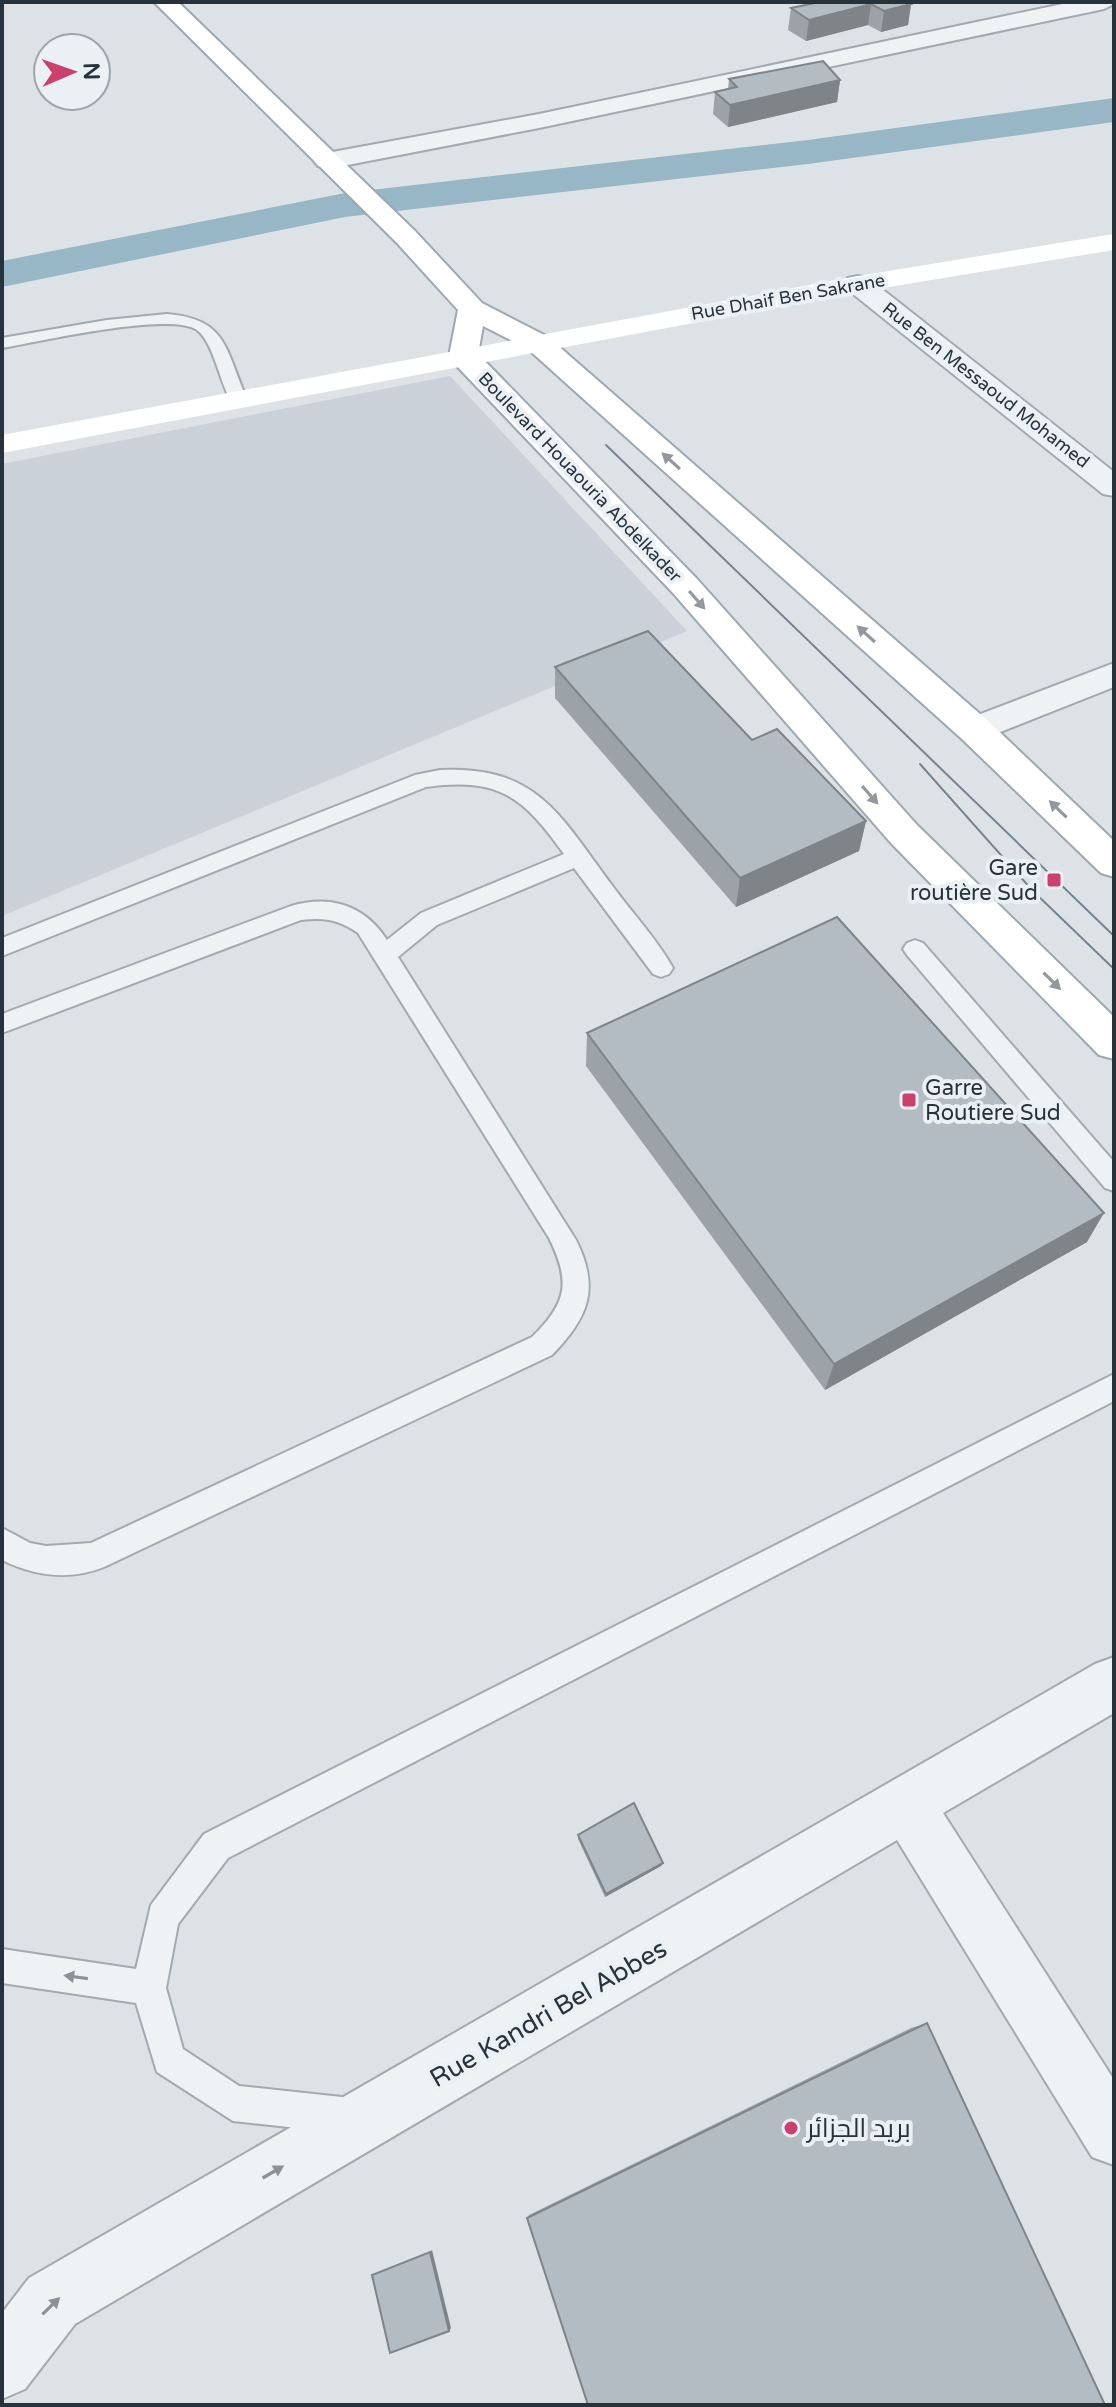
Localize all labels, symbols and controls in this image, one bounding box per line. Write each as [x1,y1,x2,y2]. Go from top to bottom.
north arrow [32,32,112,112]
text: N [78,62,104,81]
street label: Rue Dhaif Ben Sakrane [689,269,887,325]
street label: Rue Ben Messaoud Mohamed [878,297,1094,473]
street label: Boulevard Houaouria Abdelkader [474,367,686,587]
one-way arrow [662,453,681,471]
one-way arrow [688,591,706,610]
one-way arrow [857,625,876,643]
one-way arrow [860,786,878,805]
one-way arrow [1048,801,1067,819]
place label: Gare routière Sud [910,855,1038,906]
marker: Gare routière Sud [1045,871,1063,889]
one-way arrow [1042,971,1061,990]
place label: Garre Routiere Sud [925,1075,1061,1126]
marker: Garre Routiere Sud [900,1091,918,1109]
street label: Rue Kandri Bel Abbes [424,1933,672,2094]
one-way arrow [63,1970,88,1983]
place label: بريد الجزائر [805,2113,911,2144]
marker: بريد الجزائر [782,2119,800,2137]
one-way arrow [262,2165,284,2179]
one-way arrow [41,2297,60,2315]

